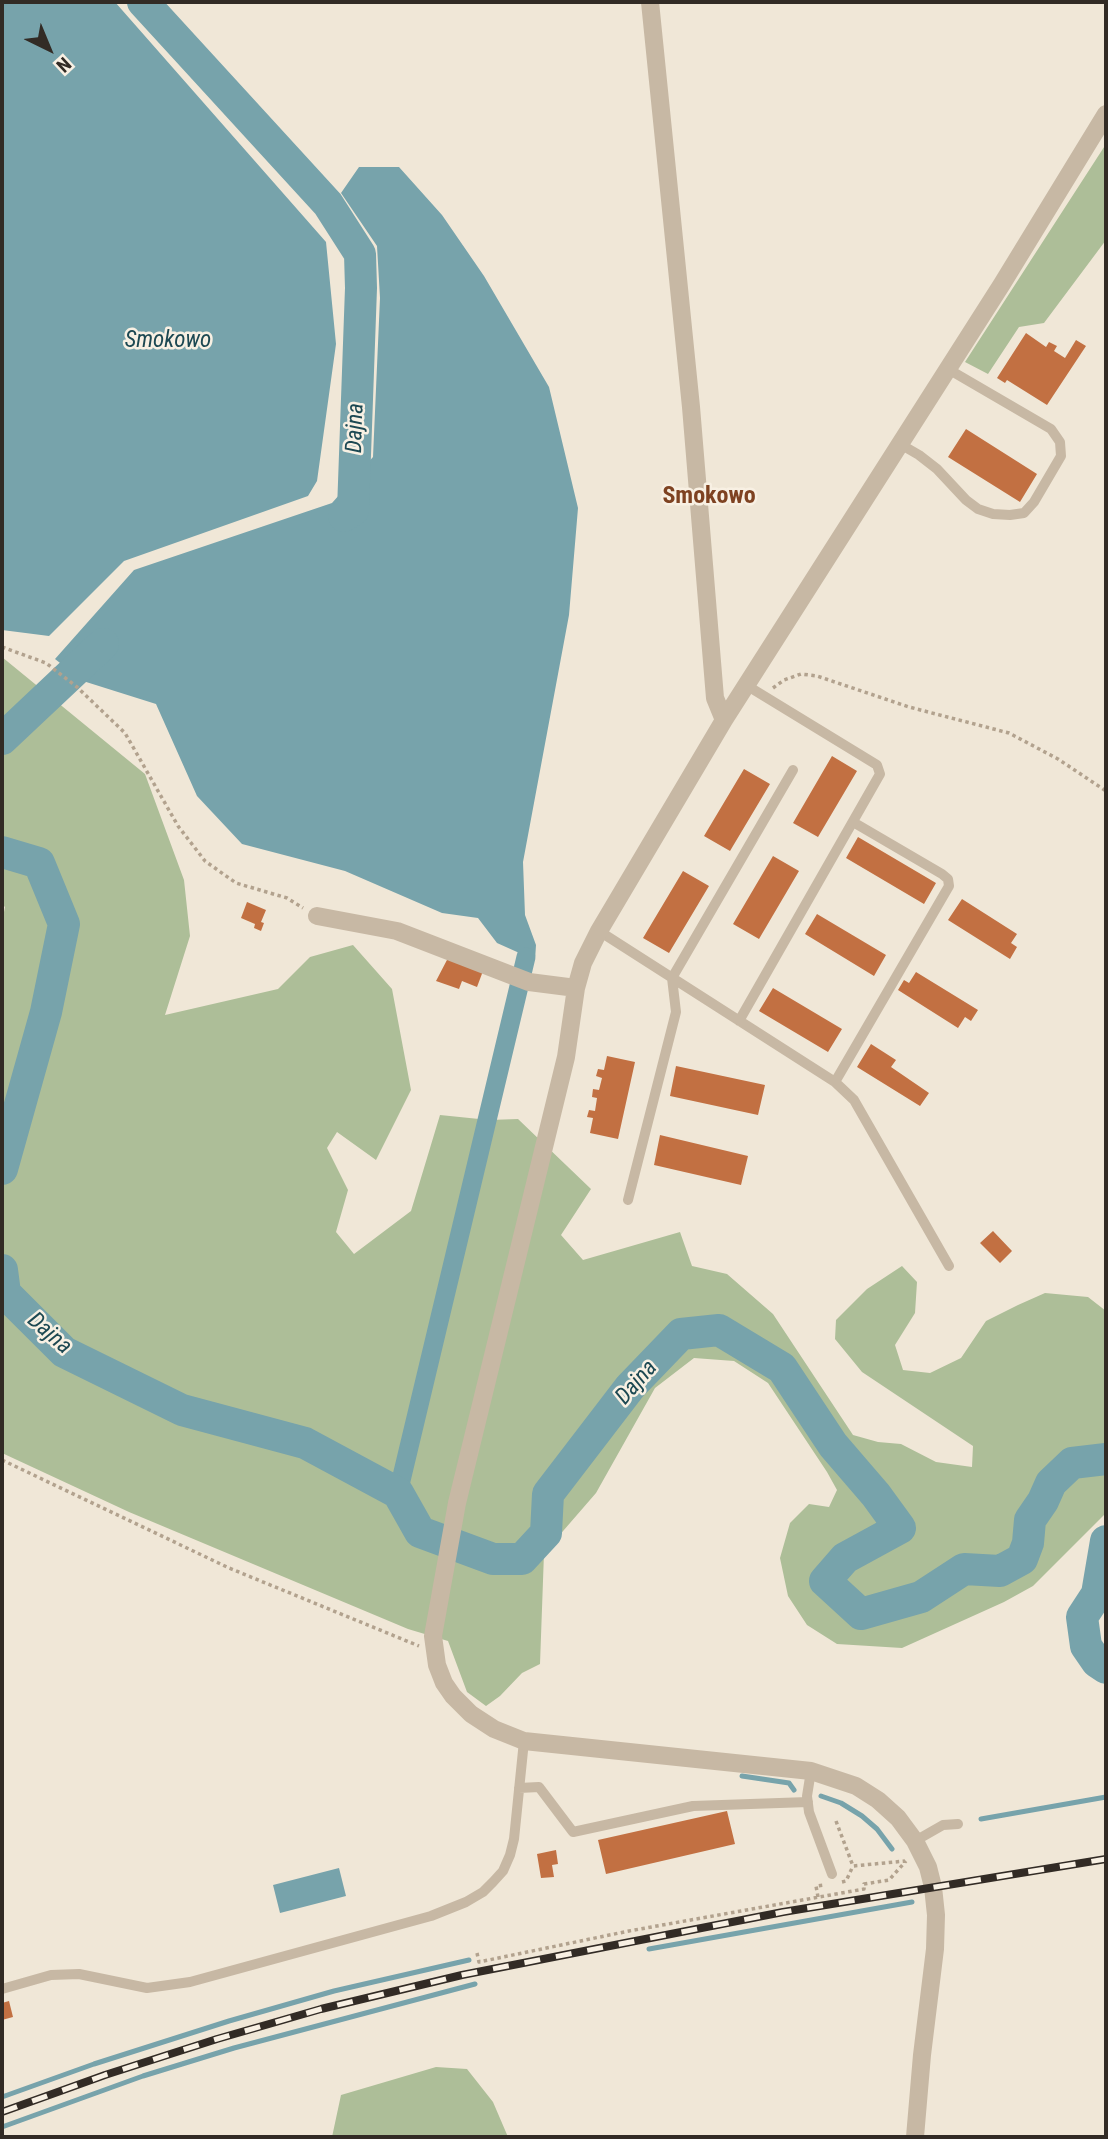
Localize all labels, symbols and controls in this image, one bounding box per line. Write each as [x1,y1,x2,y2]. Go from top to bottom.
north arrow [14,14,84,84]
text: N [52,52,76,77]
water label: Smokowo [125,327,211,355]
water label: Dajna [341,403,371,453]
district label: Smokowo [662,483,756,511]
water label: Dajna [21,1307,77,1361]
water label: Dajna [610,1355,664,1411]

